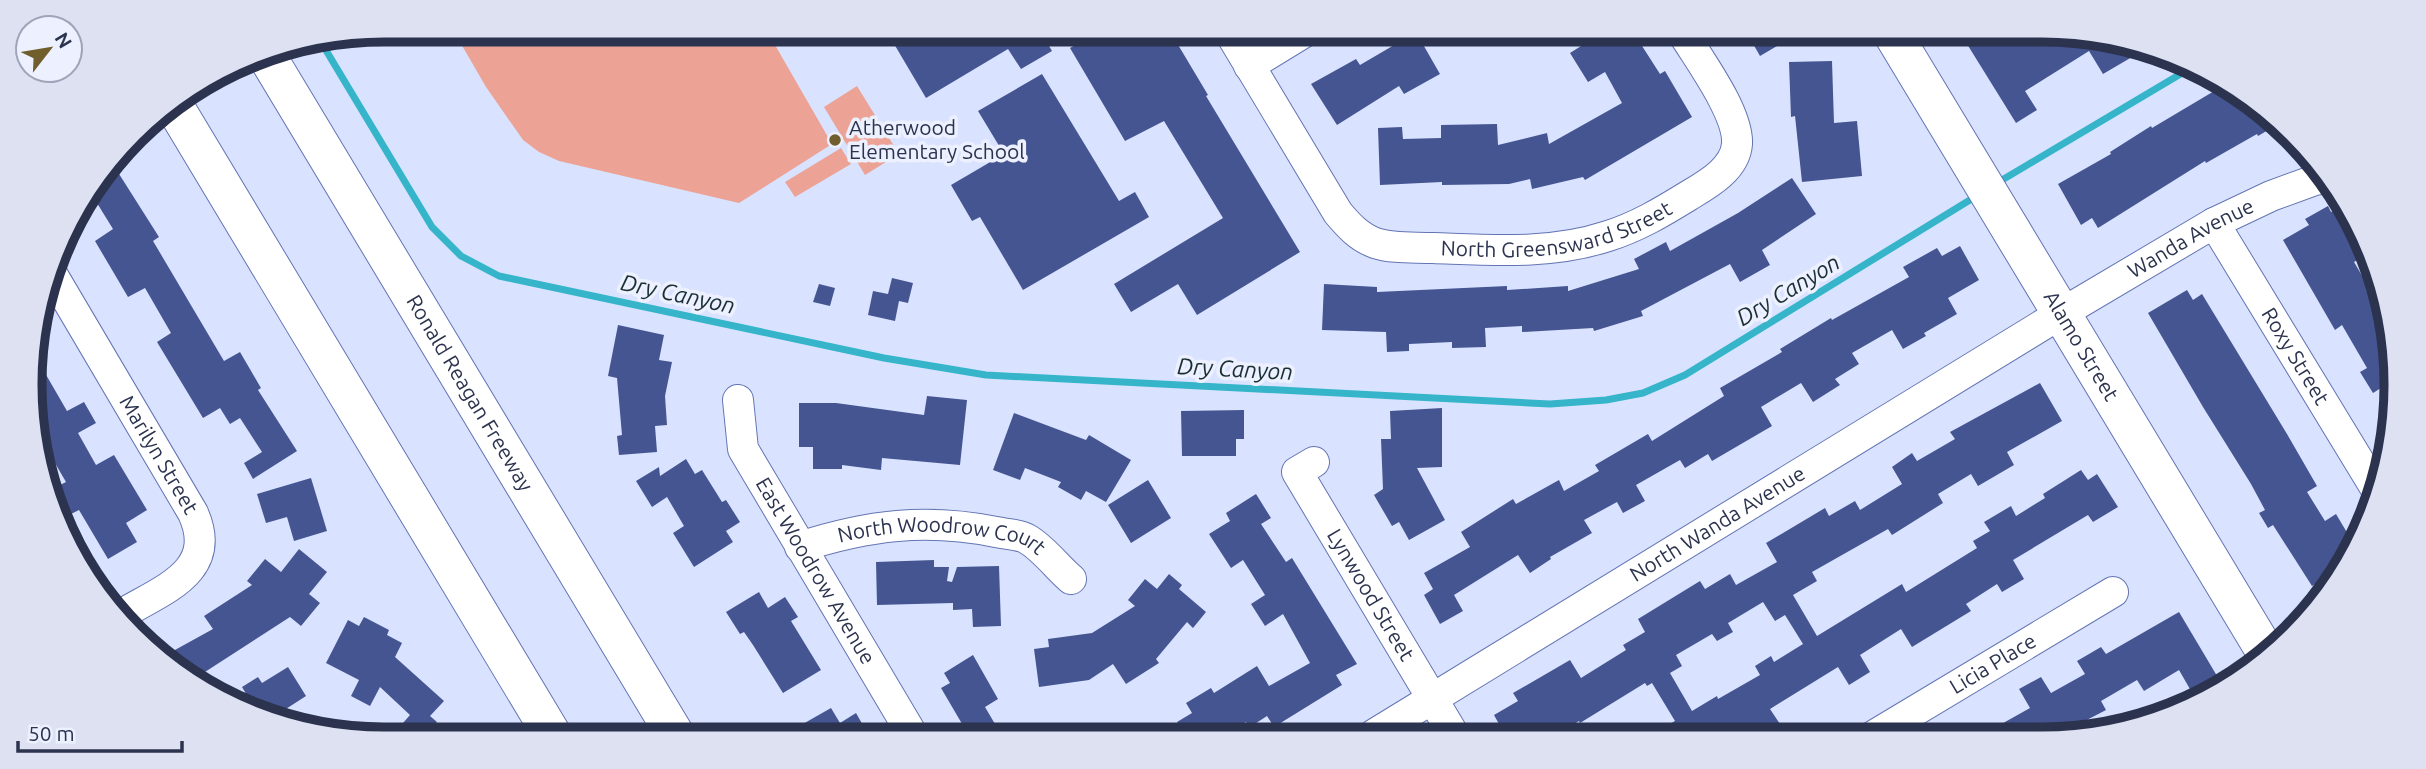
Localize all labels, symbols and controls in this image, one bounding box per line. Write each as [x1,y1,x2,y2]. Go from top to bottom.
north arrow [14,14,84,84]
text: N [50,28,77,52]
place label: Atherwood Elementary School [849,115,1025,163]
marker: Atherwood Elementary School [827,132,843,148]
street label: Wanda Avenue [2123,193,2257,282]
street label: North Greensward Street [1440,196,1676,261]
water label: Dry Canyon [1732,249,1844,330]
water label: Dry Canyon [619,269,737,318]
street label: Alamo Street [2040,286,2124,405]
street label: Ronald Reagan Freeway [402,290,539,495]
street label: Roxy Street [2257,303,2335,409]
water label: Dry Canyon [1176,353,1294,384]
street label: Marilyn Street [115,391,204,518]
street label: North Wanda Avenue [1625,460,1809,586]
street label: East Woodrow Avenue [752,473,881,668]
street label: North Woodrow Court [835,512,1051,559]
street label: Lynwood Street [1323,524,1420,665]
street label: Licia Place [1945,628,2040,698]
scale bar [18,710,182,754]
text: 50 m [28,721,75,745]

